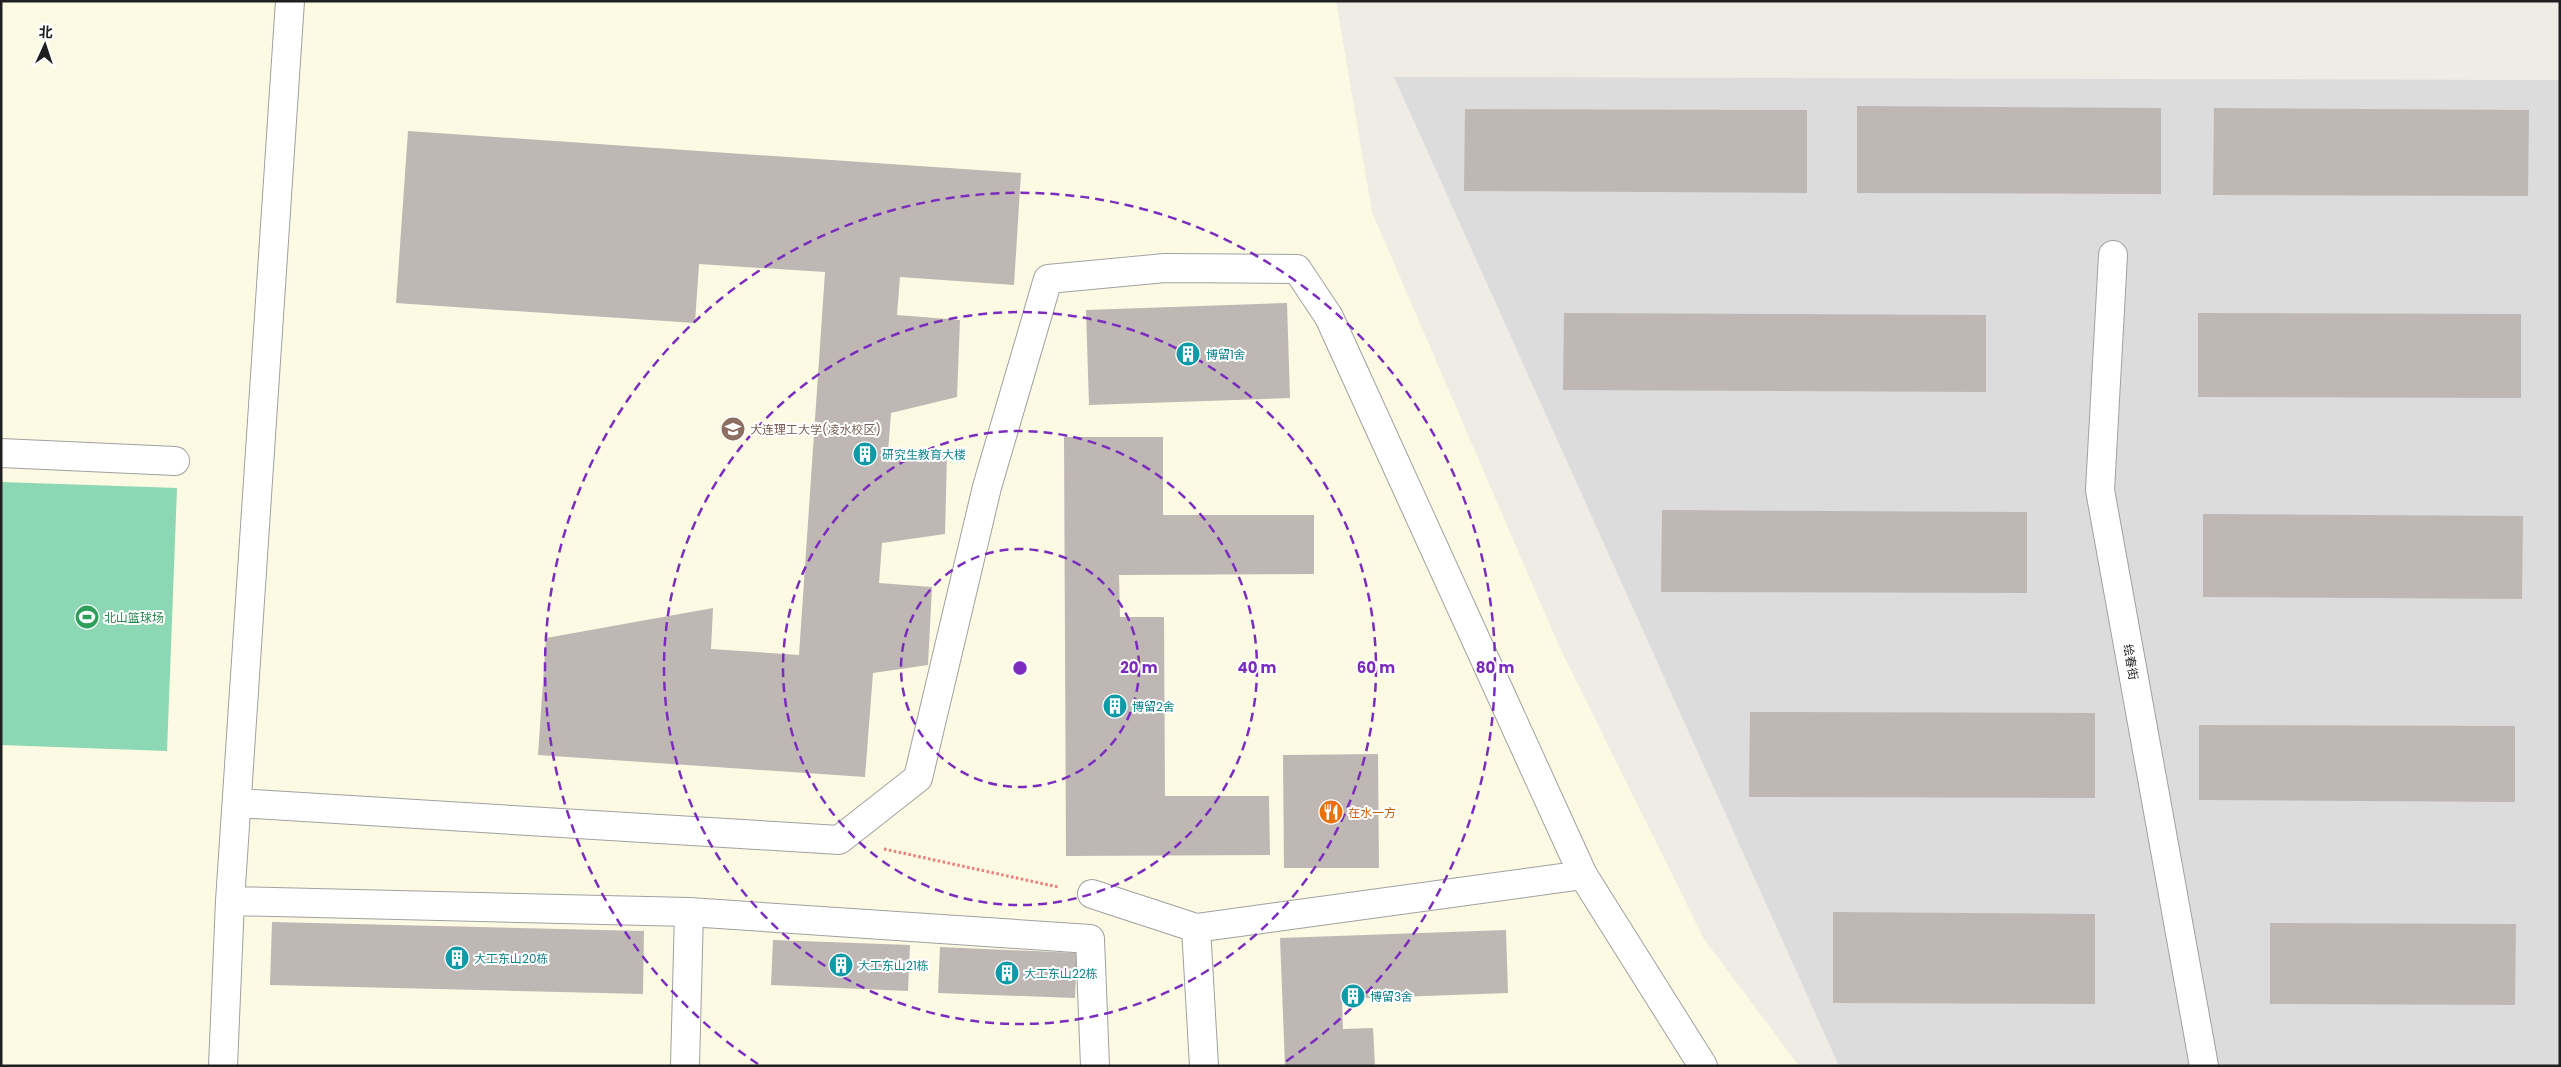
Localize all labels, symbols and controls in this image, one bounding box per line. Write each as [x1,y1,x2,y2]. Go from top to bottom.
north arrow [20,20,70,70]
text: 北 [38,22,53,42]
building icon: 博留1舍 [1175,341,1201,367]
place label: 博留1舍 [1206,346,1246,363]
school or university icon: 大连理工大学(凌水校区) [720,416,746,442]
place label: 大连理工大学(凌水校区) [750,421,881,438]
building icon: 研究生教育大楼 [852,441,878,467]
place label: 研究生教育大楼 [882,446,966,463]
sports icon: 北山篮球场 [74,604,100,630]
place label: 北山篮球场 [104,609,164,626]
street label: 绘春街 [2120,643,2142,681]
text: 20 m [1120,657,1158,678]
text: 40 m [1237,657,1277,678]
text: 60 m [1357,657,1395,678]
text: 80 m [1476,657,1514,678]
centre of rings [1011,659,1029,677]
building icon: 博留2舍 [1102,693,1128,719]
place label: 博留2舍 [1132,698,1175,715]
restaurant icon: 在水一方 [1318,799,1344,825]
place label: 在水一方 [1348,804,1396,821]
building icon: 大工东山20栋 [444,945,470,971]
place label: 大工东山20栋 [474,950,548,967]
building icon: 大工东山21栋 [828,952,854,978]
place label: 大工东山21栋 [858,957,929,974]
building icon: 大工东山22栋 [994,960,1020,986]
place label: 大工东山22栋 [1024,965,1098,982]
building icon: 博留3舍 [1340,983,1366,1009]
place label: 博留3舍 [1370,988,1413,1005]

